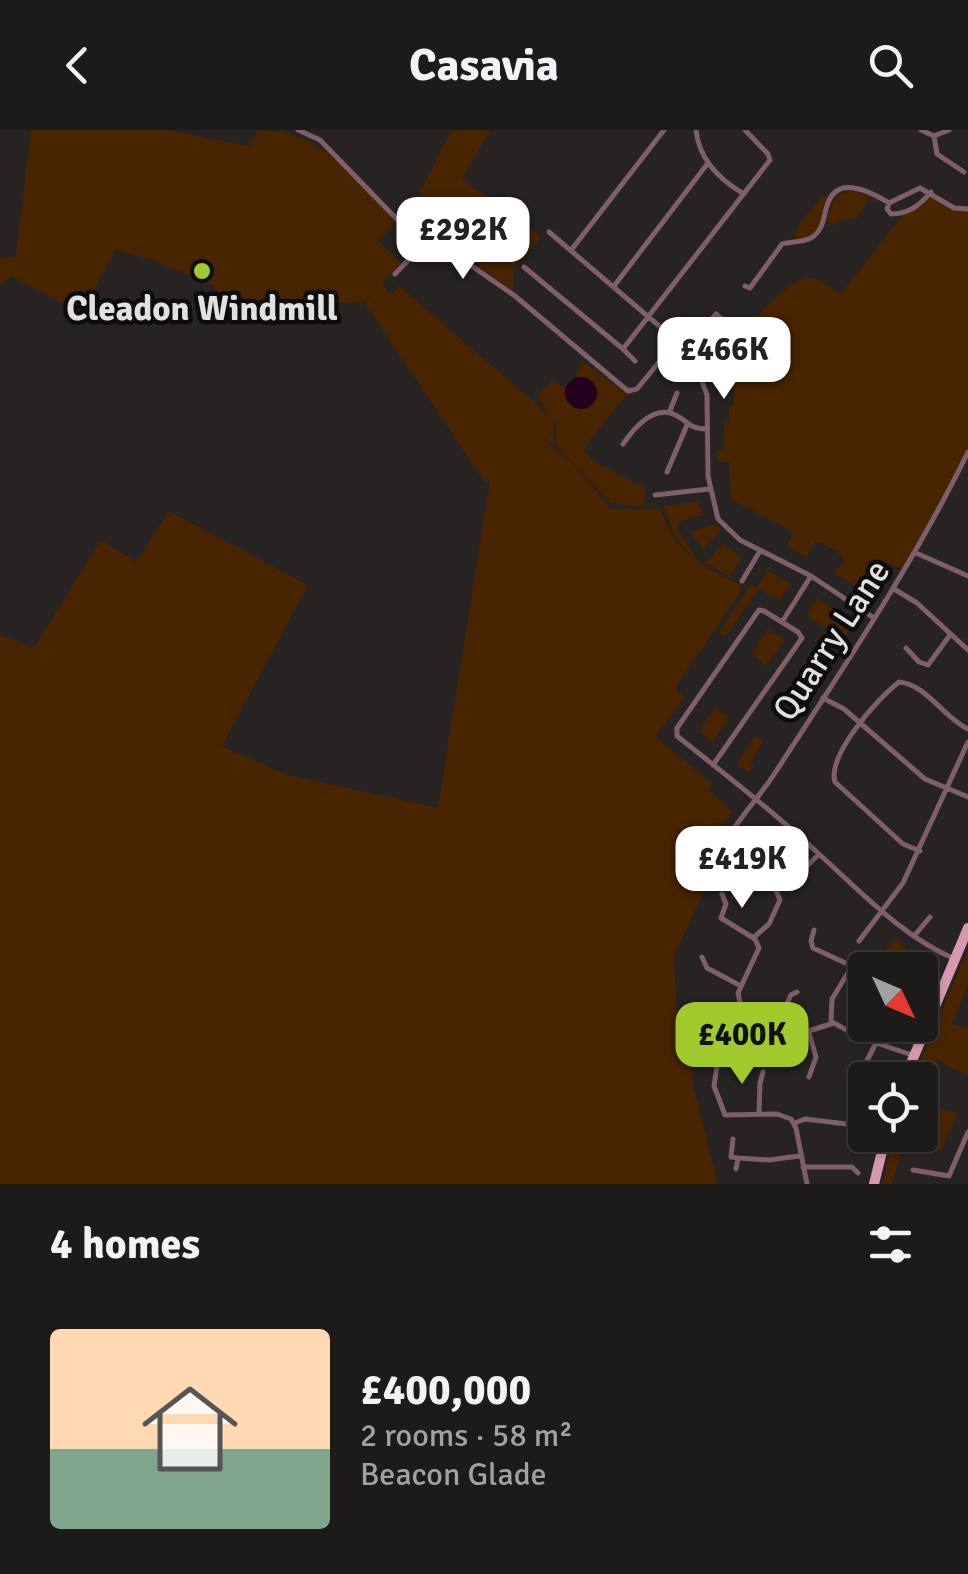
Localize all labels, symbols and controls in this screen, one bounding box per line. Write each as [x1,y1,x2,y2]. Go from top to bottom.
icon: back [50,38,105,93]
text: Casavia [409,38,559,93]
icon: search [863,38,918,93]
pin: £292K [393,197,533,282]
text: £292K [419,210,507,249]
marker: Cleadon Windmill [191,260,213,282]
place label: Cleadon Windmill [66,287,338,330]
pin: £466K [654,317,794,402]
text: £466K [680,330,768,369]
street label: Quarry Lane [764,552,899,729]
pin: £419K [672,826,812,911]
text: £419K [698,839,786,878]
north arrow [848,952,938,1042]
map controls [848,952,938,1152]
pin: £400K [672,1002,812,1087]
text: £400K [698,1015,786,1054]
button: locate [848,1062,938,1152]
icon: filters [863,1217,918,1272]
text: 4 homes [50,1219,200,1270]
text: £400,000 [360,1365,531,1416]
icon: home [130,1369,250,1489]
text: 2 rooms · 58 m² [360,1416,573,1455]
text: Beacon Glade [360,1455,547,1494]

